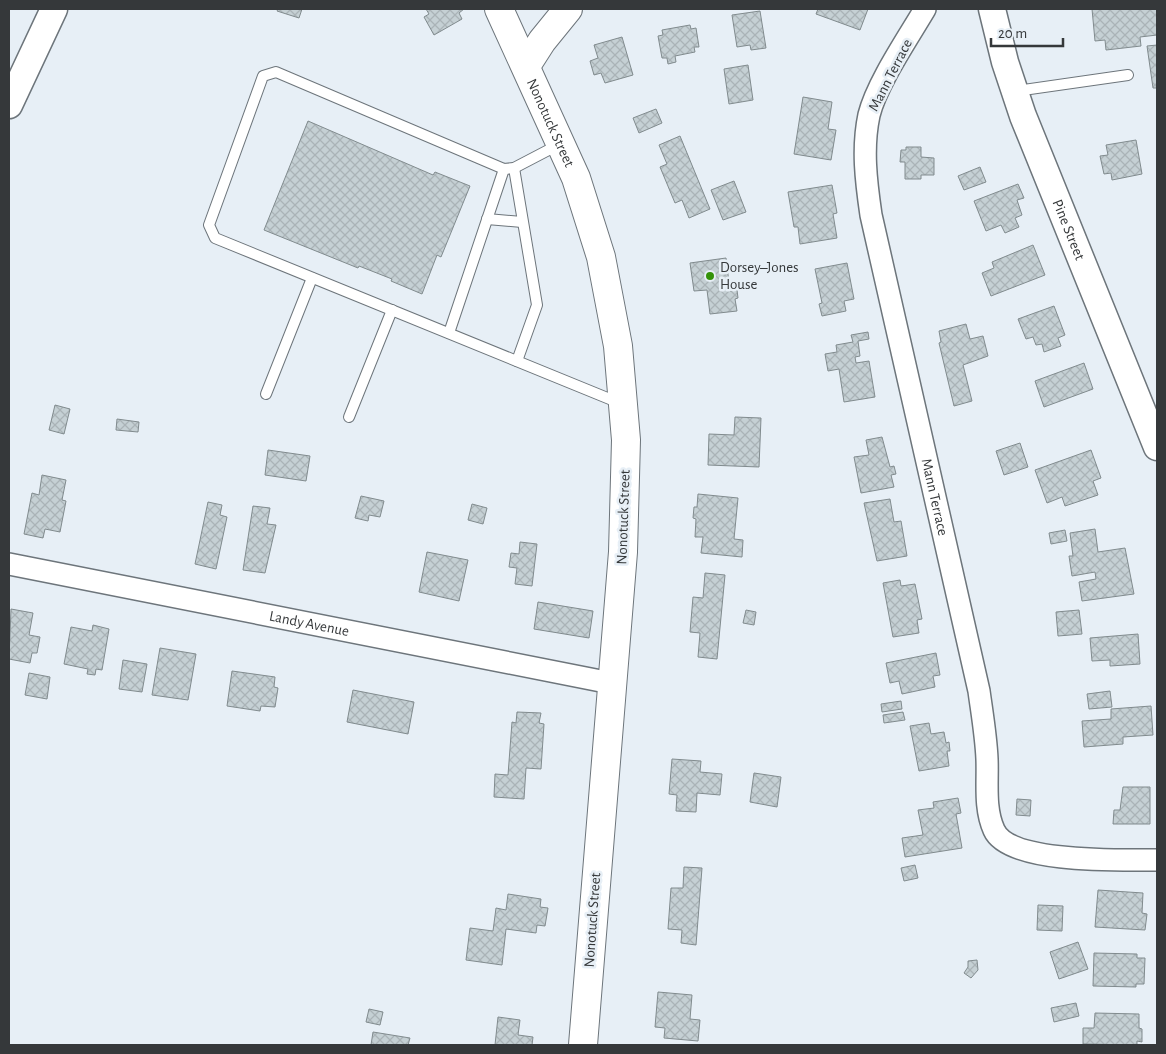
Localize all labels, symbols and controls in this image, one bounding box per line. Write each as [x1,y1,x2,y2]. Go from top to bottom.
scale bar [991,15,1064,47]
text: 20 m [998,26,1027,41]
street label: Mann Terrace [866,37,915,114]
street label: Nonotuck Street [524,77,577,170]
street label: Pine Street [1050,197,1088,262]
place label: Dorsey–Jones House [720,260,799,292]
marker: Dorsey–Jones House [704,270,716,282]
street label: Mann Terrace [918,457,951,537]
street label: Nonotuck Street [614,469,633,565]
street label: Landy Avenue [268,609,350,639]
street label: Nonotuck Street [582,872,603,968]

